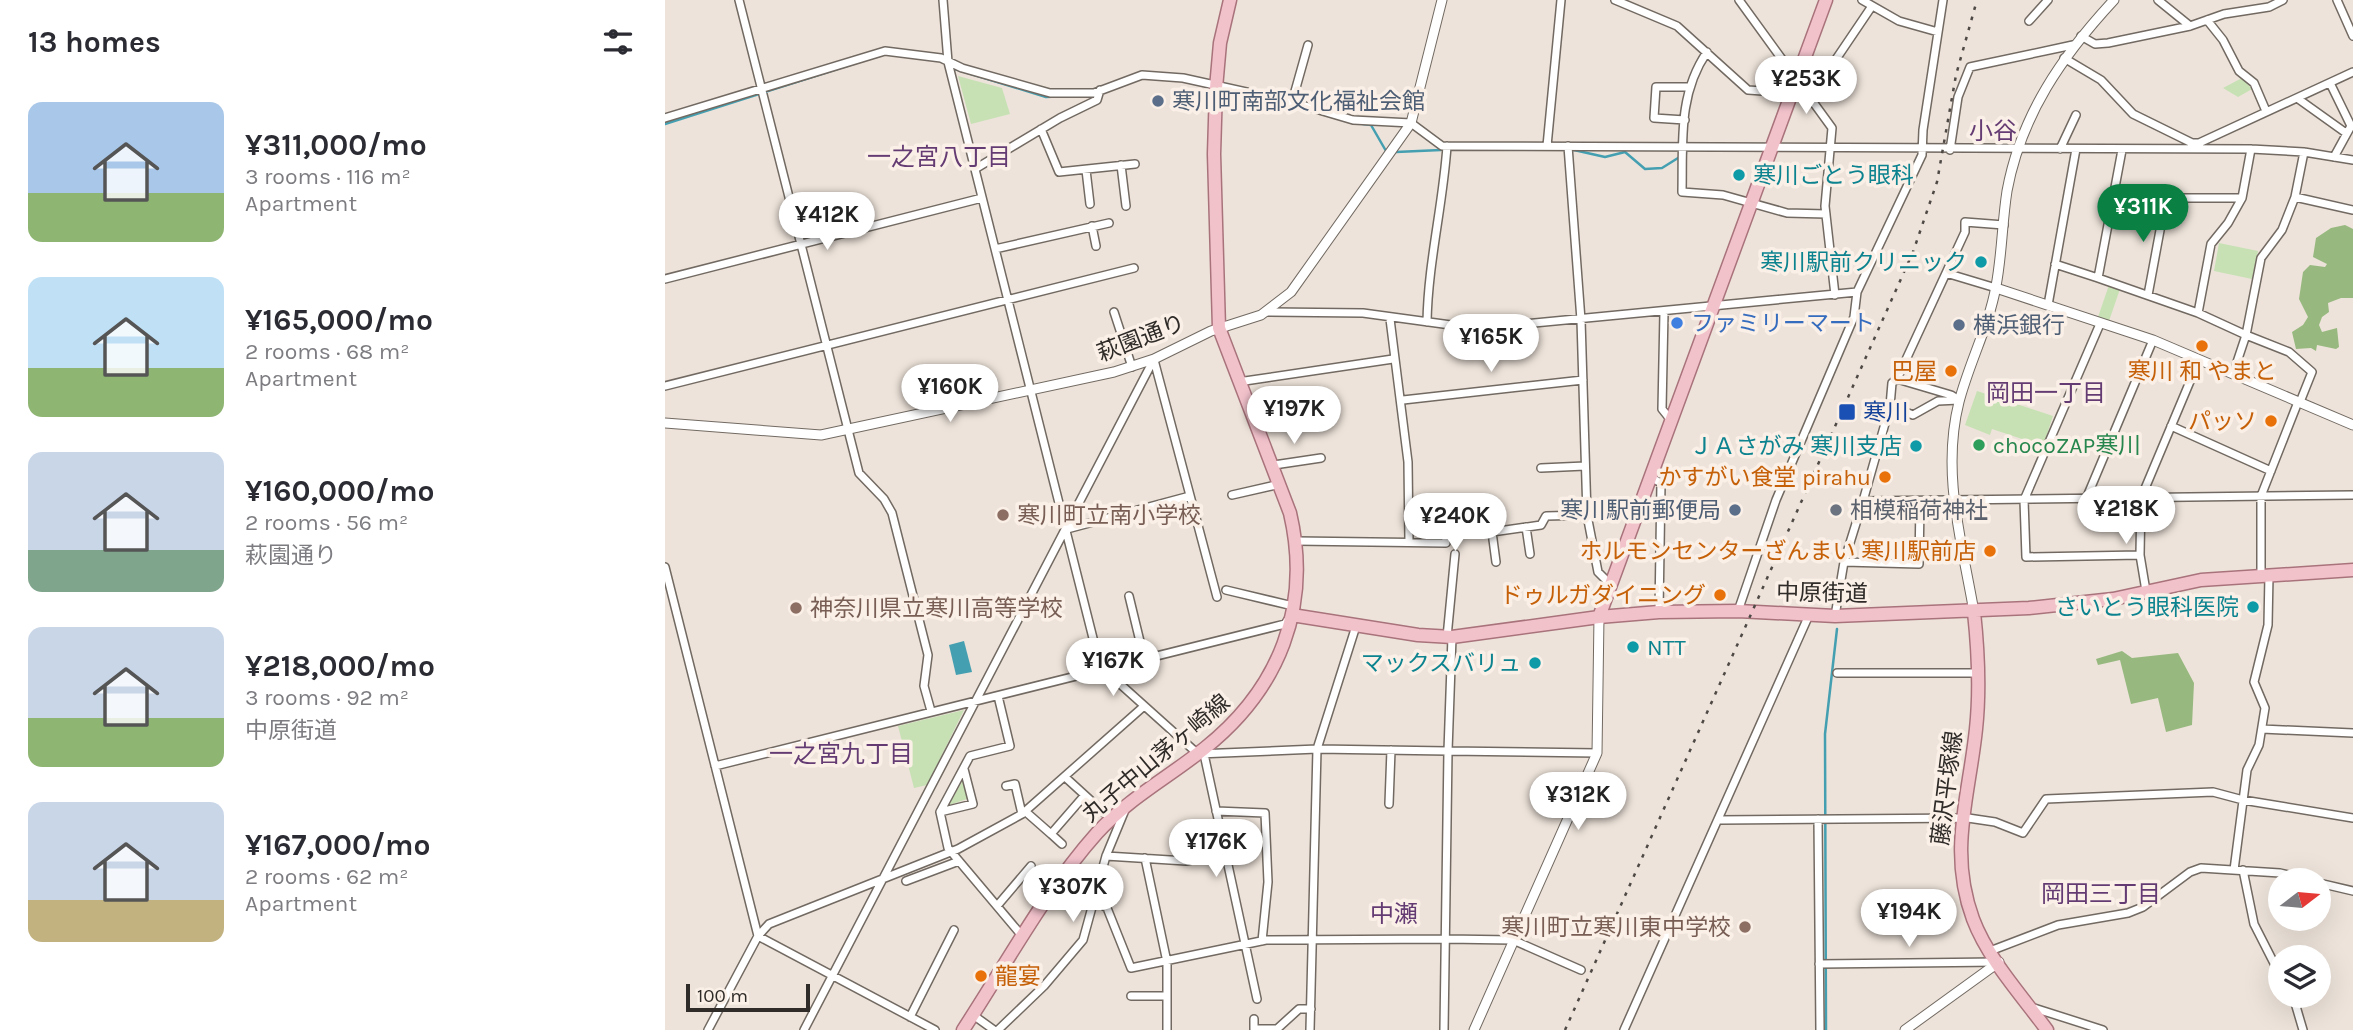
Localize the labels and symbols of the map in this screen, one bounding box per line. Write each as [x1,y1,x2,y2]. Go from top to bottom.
pin: ¥253K [1757,57,1855,116]
place label: 寒川町南部文化福祉会館 [1172,88,1425,115]
marker: 寒川町南部文化福祉会館 [1150,93,1166,109]
district label: 小谷 [1969,117,2017,145]
district label: 一之宮八丁目 [867,143,1011,171]
place label: 寒川ごとう眼科 [1753,162,1914,189]
marker: 寒川ごとう眼科 [1731,167,1747,183]
pin: ¥311K [2094,184,2192,244]
pin: ¥412K [778,192,876,252]
place label: 寒川駅前クリニック [1760,249,1967,276]
marker: 寒川駅前クリニック [1973,254,1989,270]
street label: 萩園通り [1093,309,1189,367]
place label: ファミリーマート [1691,310,1875,337]
place label: 横浜銀行 [1973,312,2065,339]
pin: ¥165K [1442,314,1540,374]
marker: ファミリーマート [1669,315,1685,331]
marker: 横浜銀行 [1951,317,1967,333]
marker: 寒川 和 やまと [2194,338,2210,354]
place label: 巴屋 [1891,358,1937,385]
place label: 寒川 和 やまと [2128,358,2276,385]
marker: 巴屋 [1943,363,1959,379]
pin: ¥160K [901,364,999,424]
district label: 岡田一丁目 [1986,379,2106,407]
pin: ¥197K [1245,386,1343,446]
place label: 寒川 [1863,399,1909,426]
marker: 寒川 [1837,402,1857,422]
place label: パッソ [2188,408,2257,435]
marker: パッソ [2263,413,2279,429]
place label: chocoZAP寒川 [1993,432,2141,459]
place label: ＪＡさがみ 寒川支店 [1690,433,1902,460]
marker: chocoZAP寒川 [1971,437,1987,453]
marker: ＪＡさがみ 寒川支店 [1908,438,1924,454]
place label: かすがい食堂 pirahu [1658,464,1871,491]
marker: かすがい食堂 pirahu [1877,469,1893,485]
pin: ¥218K [2077,486,2175,546]
pin: ¥240K [1406,494,1504,553]
place label: 寒川駅前郵便局 [1560,497,1721,524]
place label: 相模稲荷神社 [1850,497,1988,524]
place label: 寒川町立南小学校 [1017,502,1201,529]
marker: 寒川駅前郵便局 [1727,502,1743,518]
marker: 相模稲荷神社 [1828,502,1844,518]
marker: 寒川町立南小学校 [995,507,1011,523]
place label: ホルモンセンターざんまい 寒川駅前店 [1580,538,1976,565]
marker: ホルモンセンターざんまい 寒川駅前店 [1982,543,1998,559]
street label: 中原街道 [1776,579,1868,607]
place label: ドゥルガダイニング [1500,582,1706,609]
marker: ドゥルガダイニング [1712,587,1728,603]
place label: さいとう眼科医院 [2055,594,2239,621]
place label: 神奈川県立寒川高等学校 [810,595,1063,622]
marker: さいとう眼科医院 [2245,599,2261,615]
marker: 神奈川県立寒川高等学校 [788,600,804,616]
place label: NTT [1647,634,1686,661]
pin: ¥167K [1064,638,1162,698]
marker: NTT [1625,639,1641,655]
place label: マックスバリュ [1361,650,1521,677]
marker: マックスバリュ [1527,655,1543,671]
street label: 丸子中山茅ヶ崎線 [1077,689,1235,827]
street label: 藤沢平塚線 [1927,729,1967,847]
district label: 一之宮九丁目 [769,740,913,768]
pin: ¥312K [1529,772,1627,832]
pin: ¥176K [1167,820,1265,879]
pin: ¥307K [1024,864,1122,924]
north arrow [2268,868,2331,931]
district label: 岡田三丁目 [2041,880,2161,908]
pin: ¥194K [1860,890,1958,949]
district label: 中瀬 [1370,900,1418,928]
place label: 寒川町立寒川東中学校 [1501,914,1731,941]
marker: 寒川町立寒川東中学校 [1737,919,1753,935]
place label: 龍宴 [995,963,1041,990]
marker: 龍宴 [973,968,989,984]
scale bar [686,981,810,1013]

